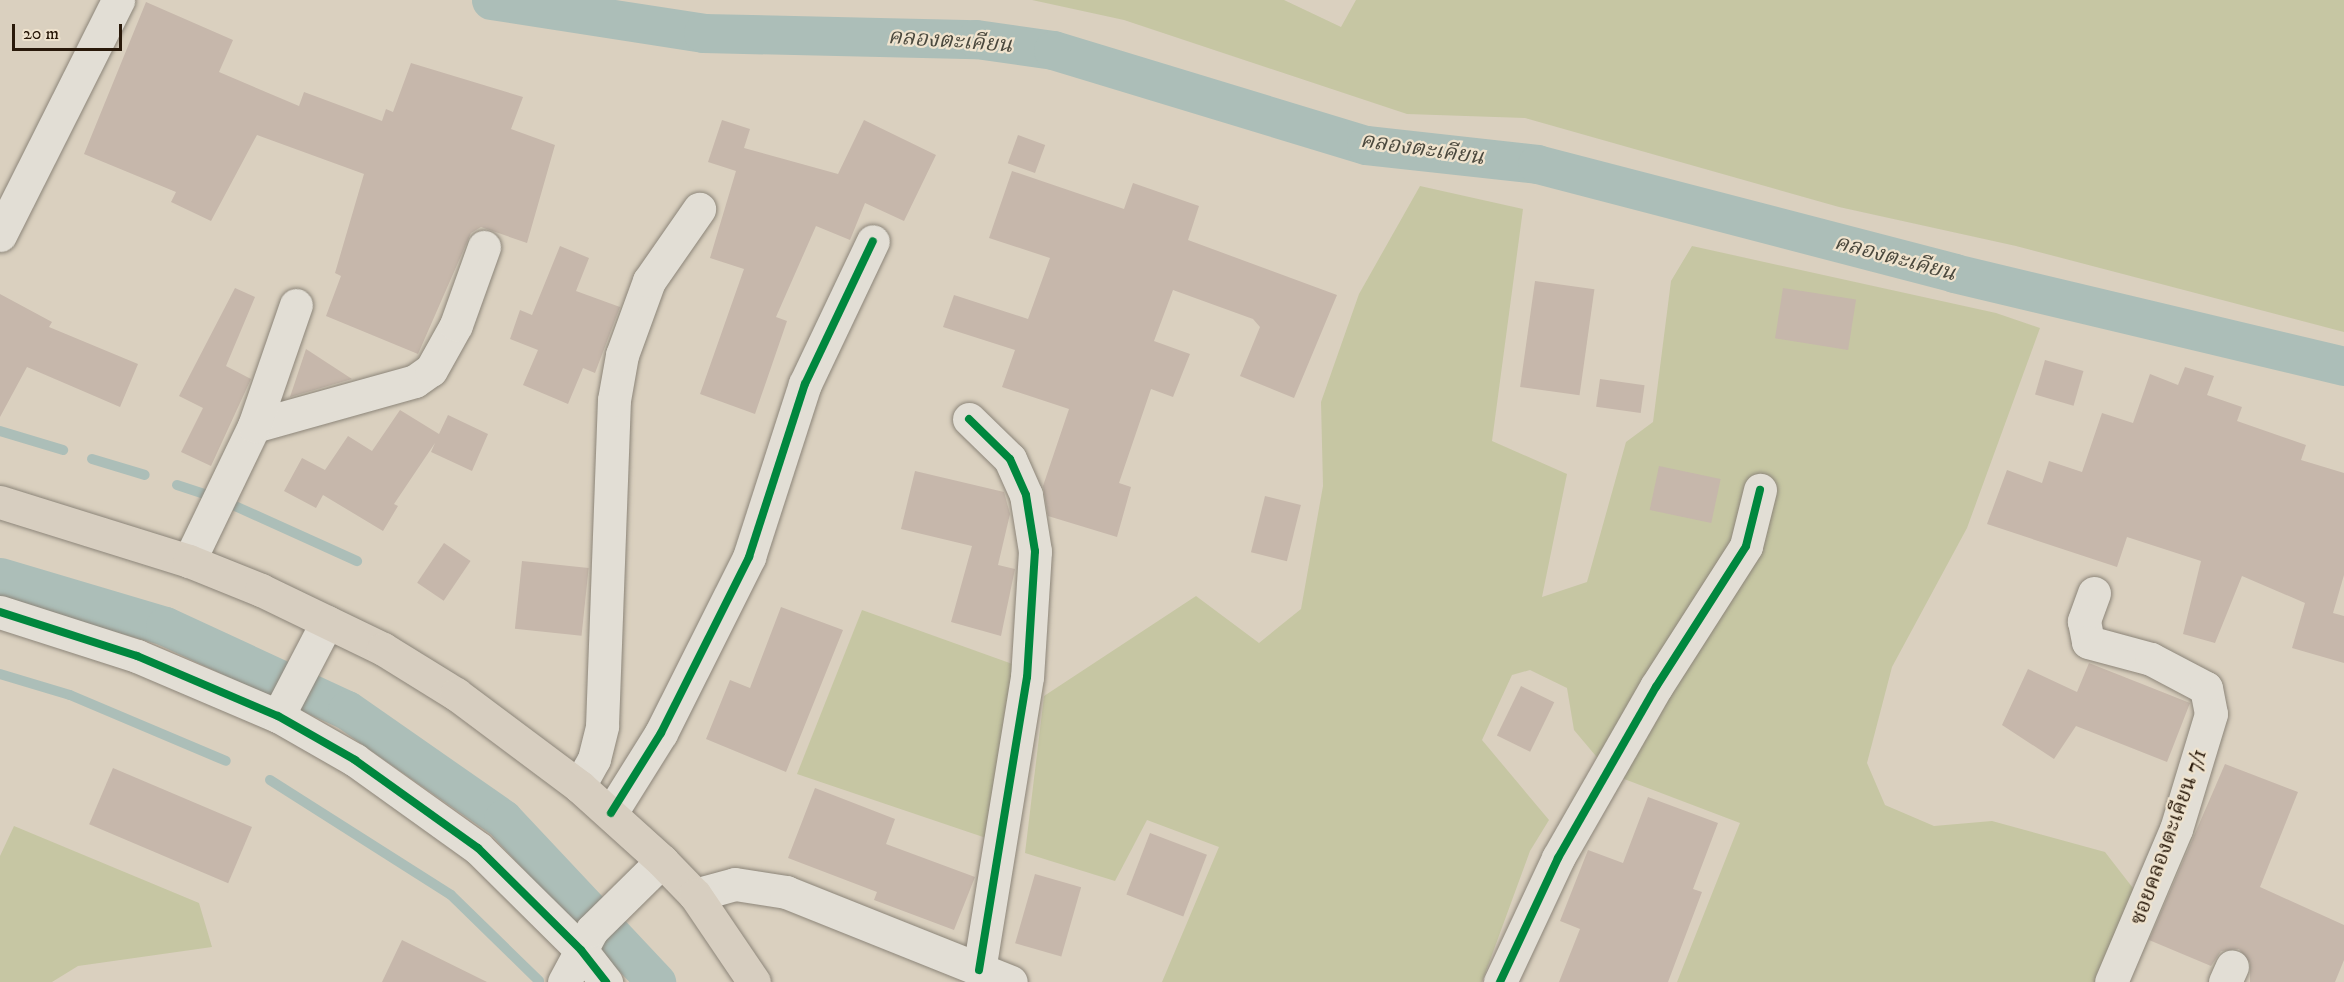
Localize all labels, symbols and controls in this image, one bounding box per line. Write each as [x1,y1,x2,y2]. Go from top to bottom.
scale bar [15,12,124,50]
text: 20 m [23,23,59,45]
water label: คลองตะเคียน [887,23,1013,59]
water label: คลองตะเคียน [1358,127,1486,171]
water label: คลองตะเคียน [1831,229,1959,287]
street label: ซอยคลองตะเคียน 7/1 [2125,746,2213,928]

